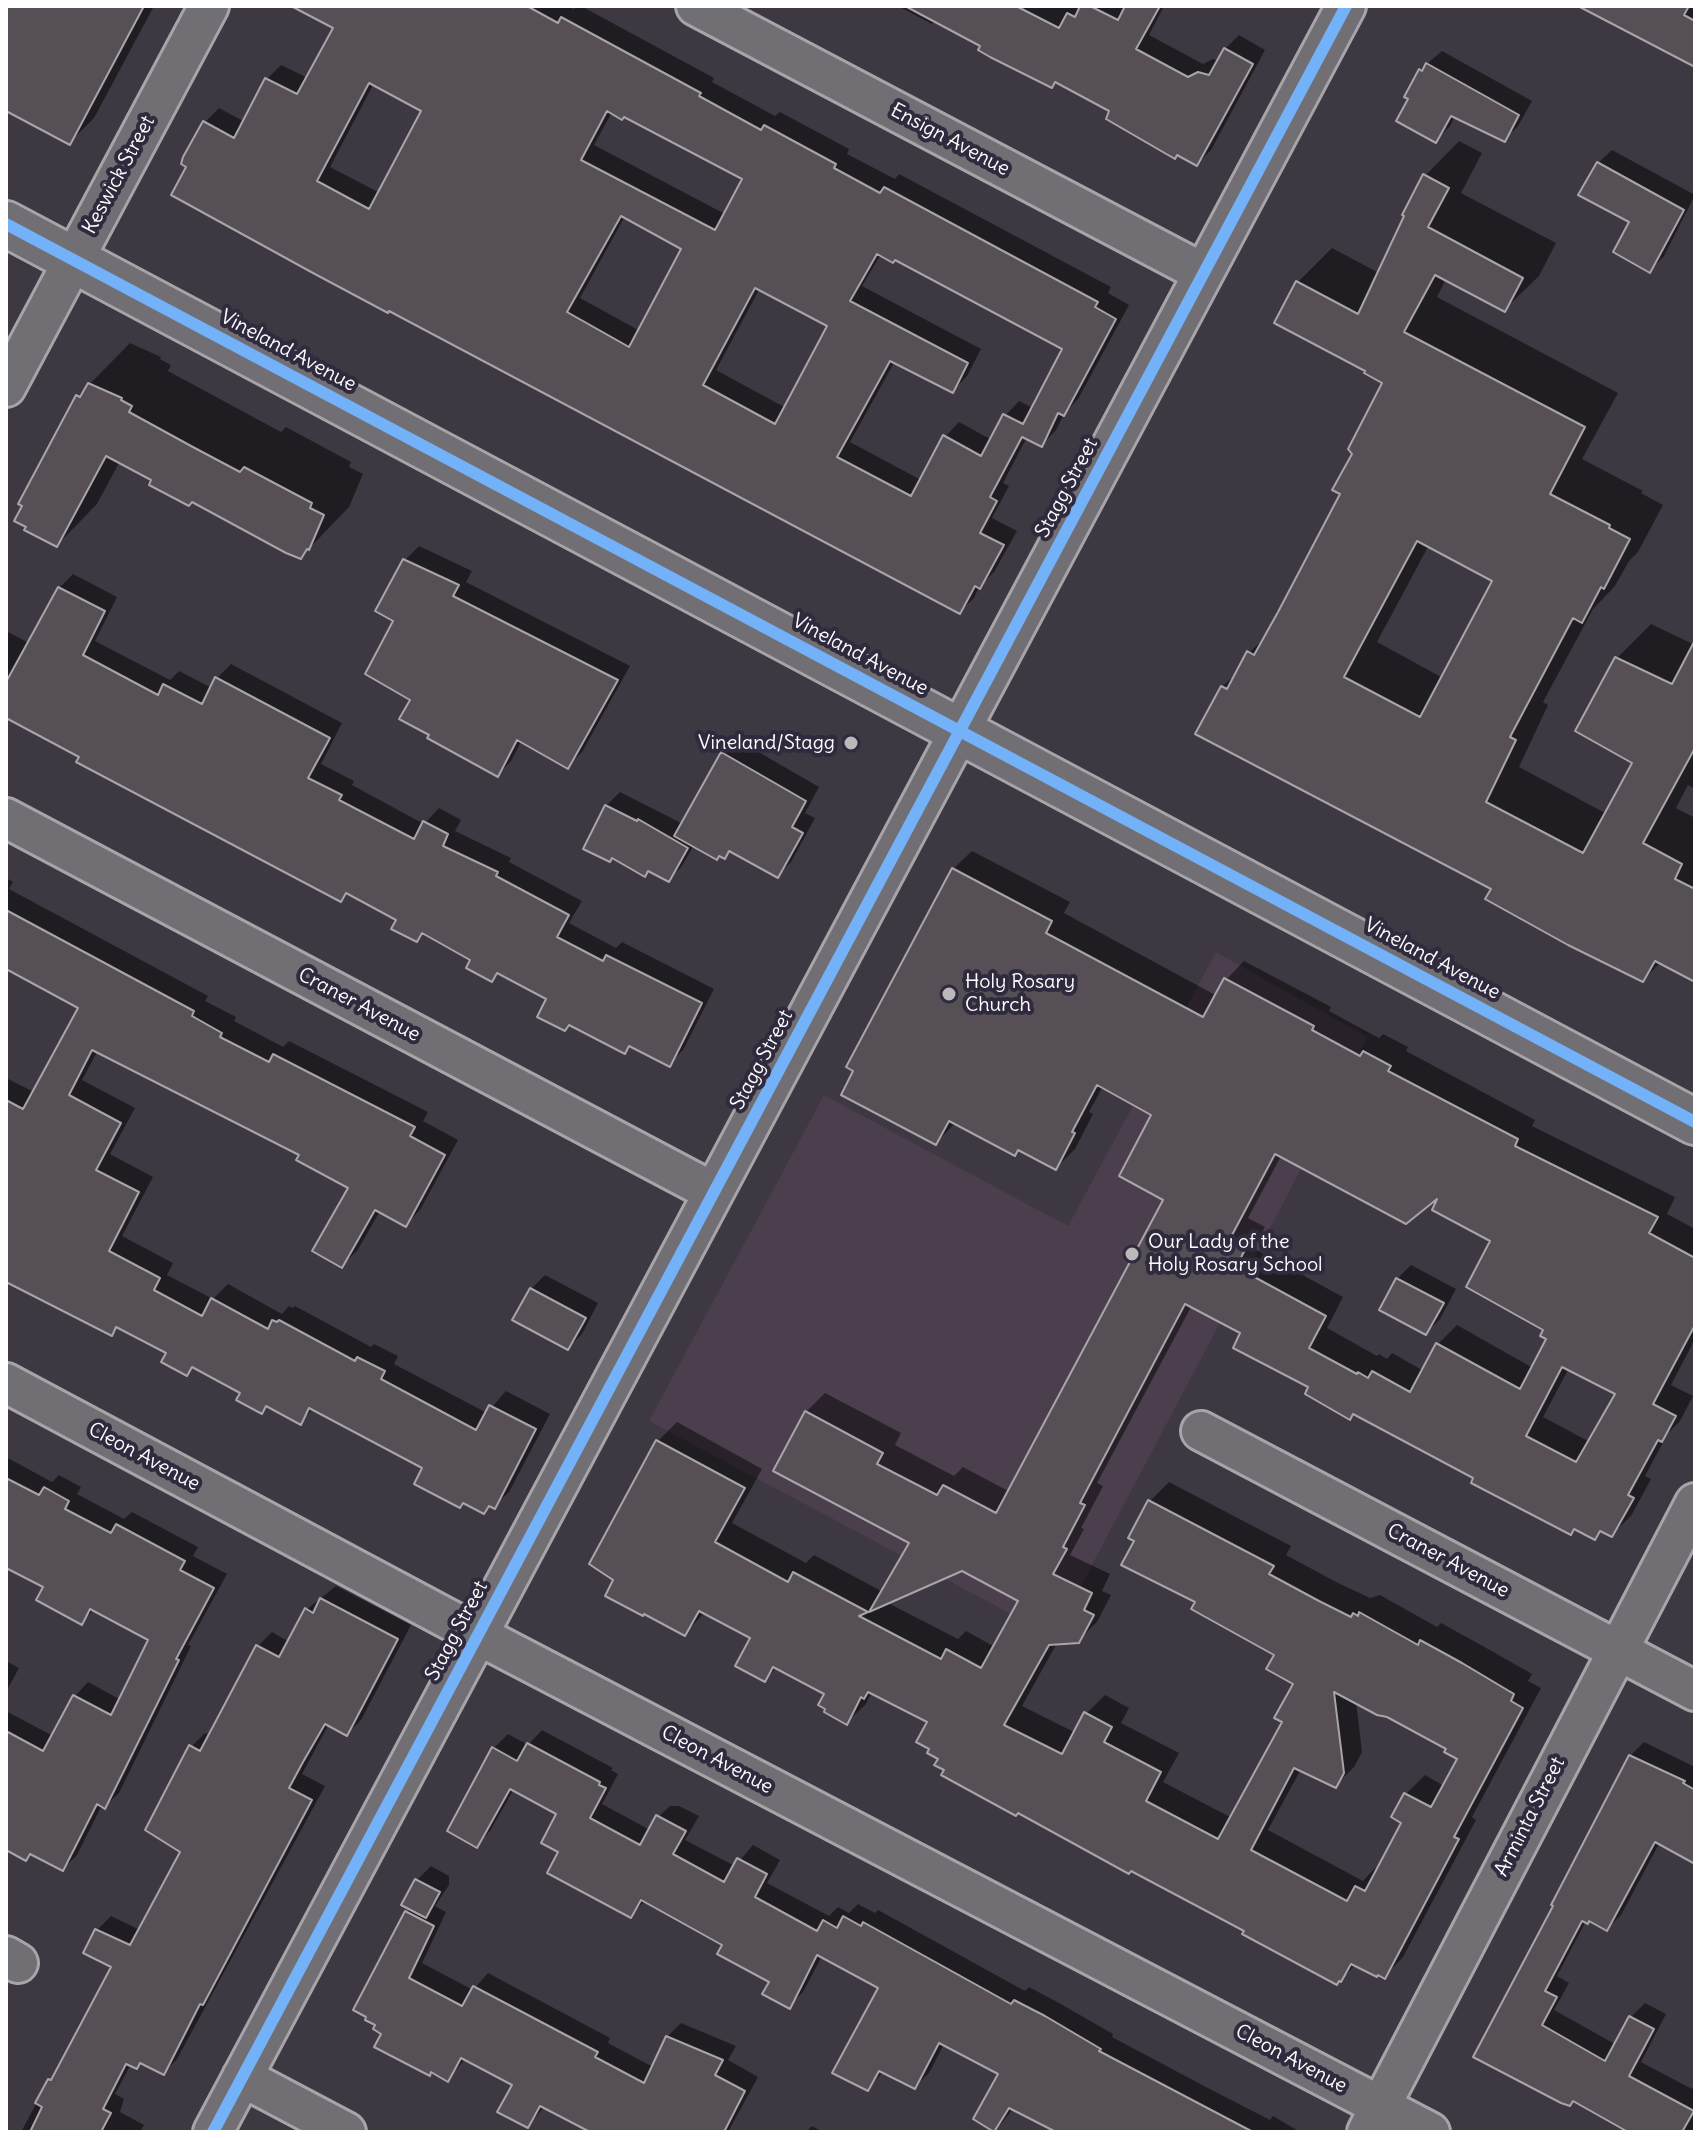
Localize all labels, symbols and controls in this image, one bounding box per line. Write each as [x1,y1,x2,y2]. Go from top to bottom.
street label: Ensign Avenue [886,99,1014,181]
street label: Keswick Street [78,112,160,238]
street label: Vineland Avenue [216,305,360,397]
street label: Stagg Street [1031,434,1103,542]
street label: Vineland Avenue [788,609,932,701]
place label: Vineland/Stagg [698,731,835,755]
marker: Vineland/Stagg [842,734,860,752]
street label: Vineland Avenue [1360,913,1504,1005]
street label: Craner Avenue [294,963,424,1047]
place label: Holy Rosary Church [965,970,1075,1017]
marker: Holy Rosary Church [940,985,958,1003]
street label: Stagg Street [726,1006,798,1114]
place label: Our Lady of the Holy Rosary School [1148,1230,1323,1277]
marker: Our Lady of the Holy Rosary School [1123,1245,1141,1263]
street label: Cleon Avenue [84,1418,204,1496]
street label: Craner Avenue [1383,1519,1513,1603]
street label: Stagg Street [421,1577,493,1685]
street label: Cleon Avenue [657,1721,777,1799]
street label: Arminta Street [1490,1753,1570,1881]
street label: Cleon Avenue [1231,2020,1351,2098]

